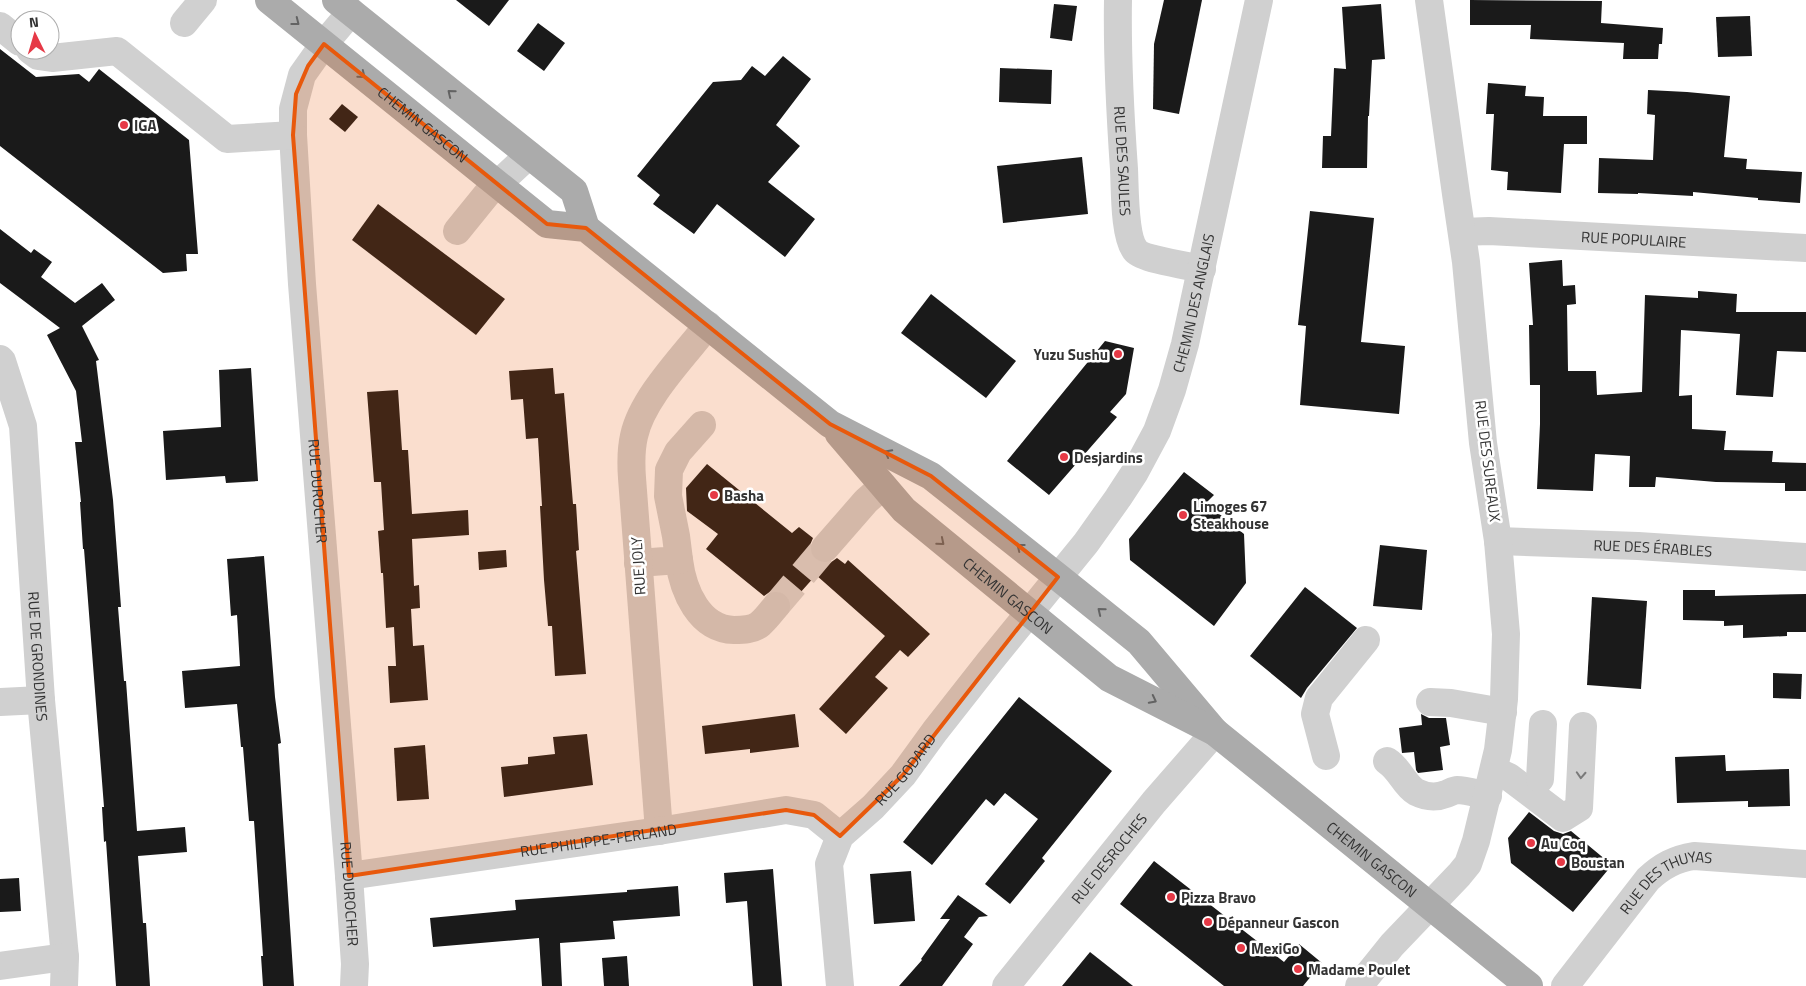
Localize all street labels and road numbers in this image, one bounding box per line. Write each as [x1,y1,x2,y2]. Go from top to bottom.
street label: CHEMIN GASCON [373,81,473,168]
street label: RUE DES SAULES [1109,105,1138,217]
street label: RUE POPULAIRE [1581,224,1687,253]
street label: CHEMIN DES ANGLAIS [1166,231,1220,375]
street label: RUE DES SUREAUX [1469,399,1507,524]
street label: RUE DUROCHER [303,438,334,544]
street label: RUE DES ÉRABLES [1593,533,1713,562]
street label: RUE JOLY [624,536,652,596]
street label: CHEMIN GASCON [958,552,1058,640]
street label: RUE DE GRONDINES [22,591,54,722]
street label: RUE GODARD [869,728,941,811]
street label: RUE DESROCHES [1065,808,1152,908]
street label: CHEMIN GASCON [1322,815,1422,903]
street label: RUE PHILIPPE-FERLAND [519,817,678,863]
street label: RUE DUROCHER [335,841,365,947]
street label: RUE DES THUYAS [1614,844,1713,919]

